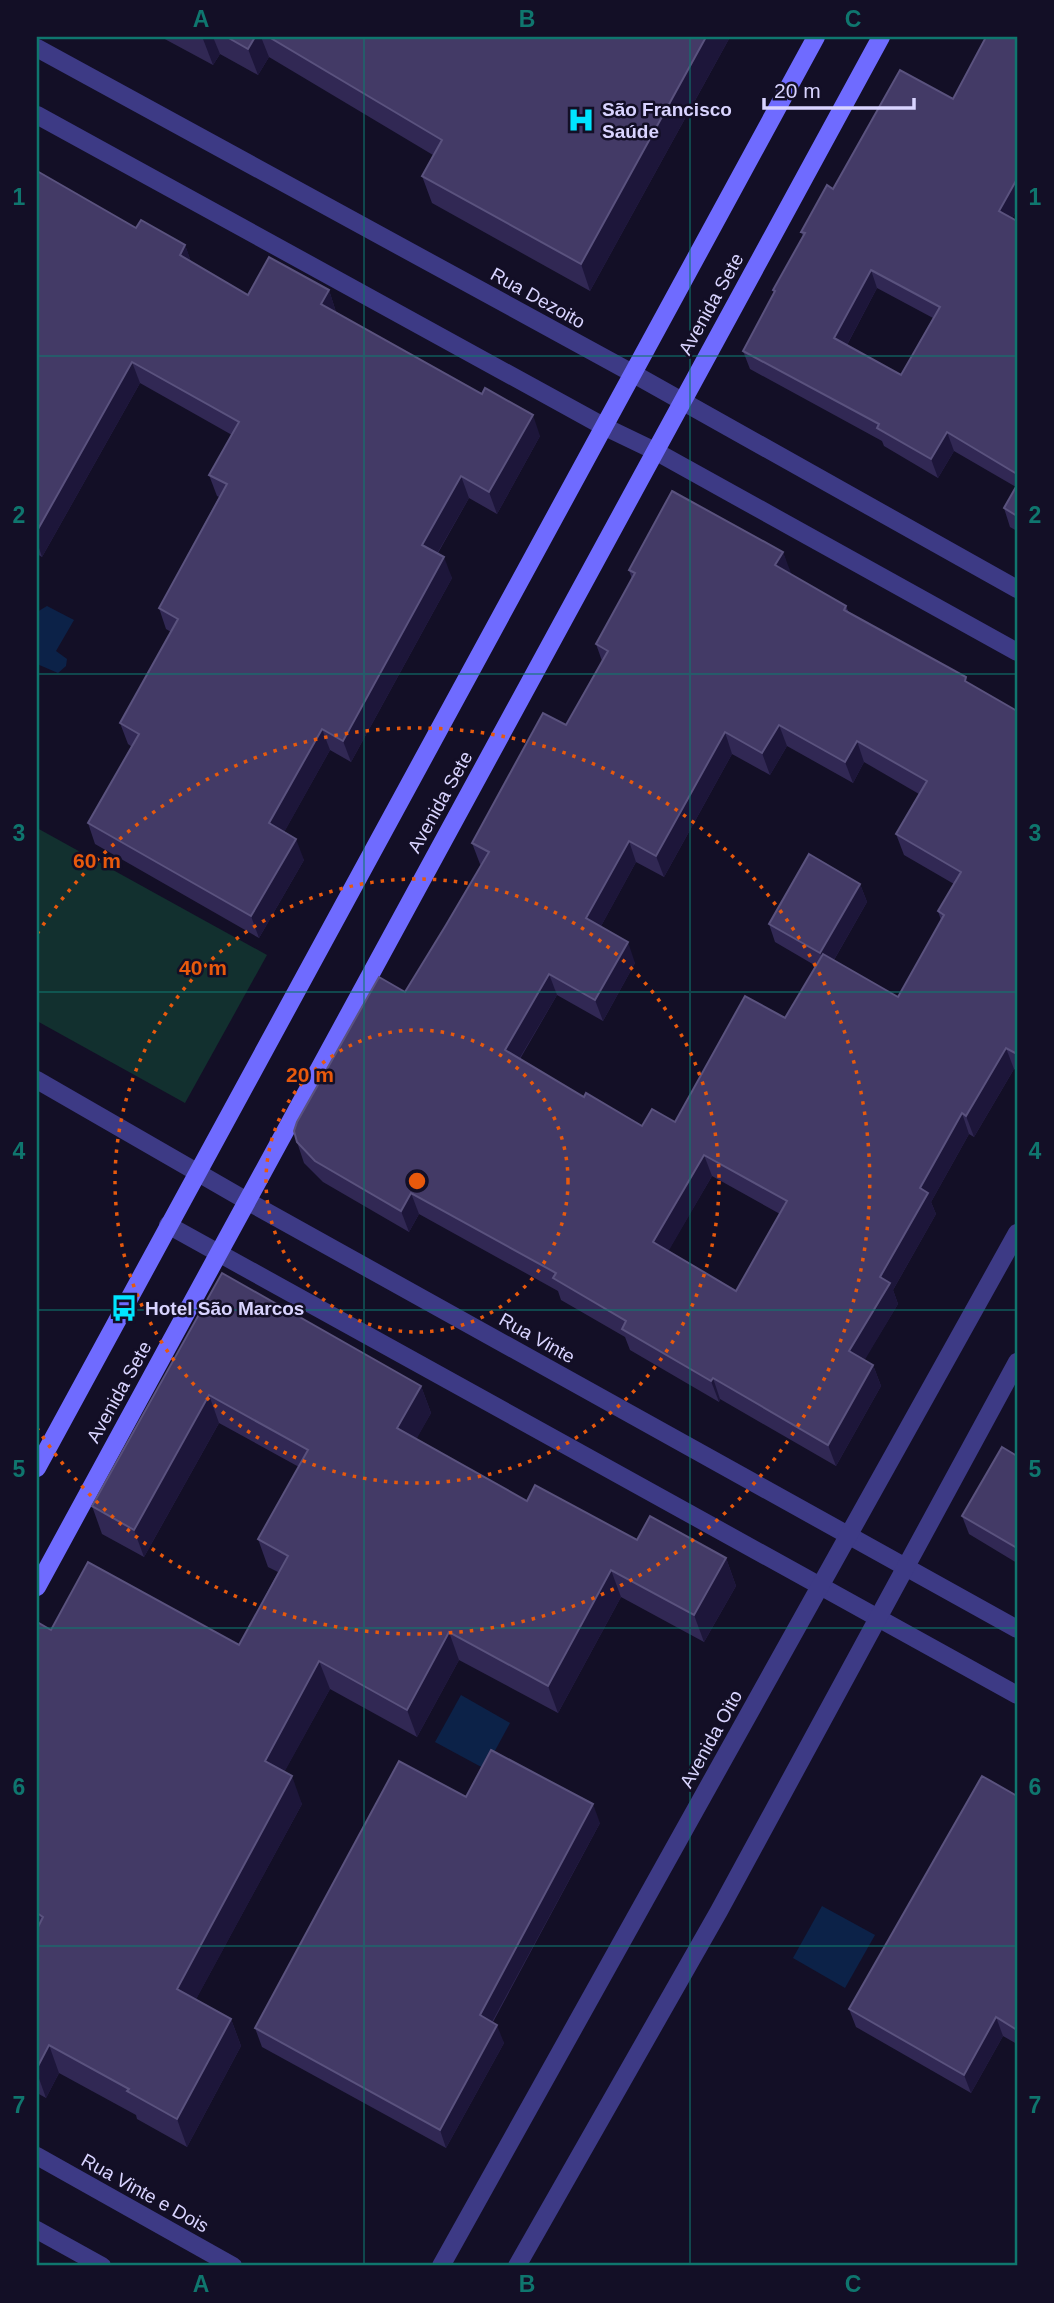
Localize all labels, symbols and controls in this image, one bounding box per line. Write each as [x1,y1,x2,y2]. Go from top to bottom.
text: A [193,6,209,32]
text: B [519,6,535,32]
text: C [845,6,861,32]
scale bar [764,66,914,110]
text: 20 m [774,79,821,102]
place label: São Francisco Saúde [602,99,732,142]
hospital icon: São Francisco Saúde [566,105,596,135]
text: 1 [13,184,26,210]
text: 1 [1029,184,1042,210]
street label: Avenida Sete [675,250,747,358]
street label: Rua Dezoito [487,263,589,333]
text: 2 [13,502,25,528]
text: 2 [1029,502,1041,528]
street label: Avenida Sete [404,748,476,856]
text: 3 [13,820,25,846]
text: 3 [1029,820,1041,846]
text: 60 m [73,849,121,872]
text: 40 m [179,956,227,979]
text: 20 m [286,1063,334,1086]
text: 4 [13,1138,26,1164]
text: 4 [1029,1138,1042,1164]
centre of rings [405,1169,429,1193]
bus stop icon: Hotel São Marcos [109,1293,139,1323]
place label: Hotel São Marcos [145,1298,304,1319]
street label: Rua Vinte [496,1309,578,1367]
street label: Avenida Sete [83,1338,155,1446]
text: 5 [13,1456,26,1482]
text: 5 [1029,1456,1042,1482]
street label: Avenida Oito [676,1686,746,1792]
text: 6 [13,1774,25,1800]
text: 6 [1029,1774,1041,1800]
text: 7 [13,2092,25,2118]
text: 7 [1029,2092,1041,2118]
street label: Rua Vinte e Dois [78,2149,212,2237]
text: A [193,2271,209,2297]
text: B [519,2271,535,2297]
text: C [845,2271,861,2297]

